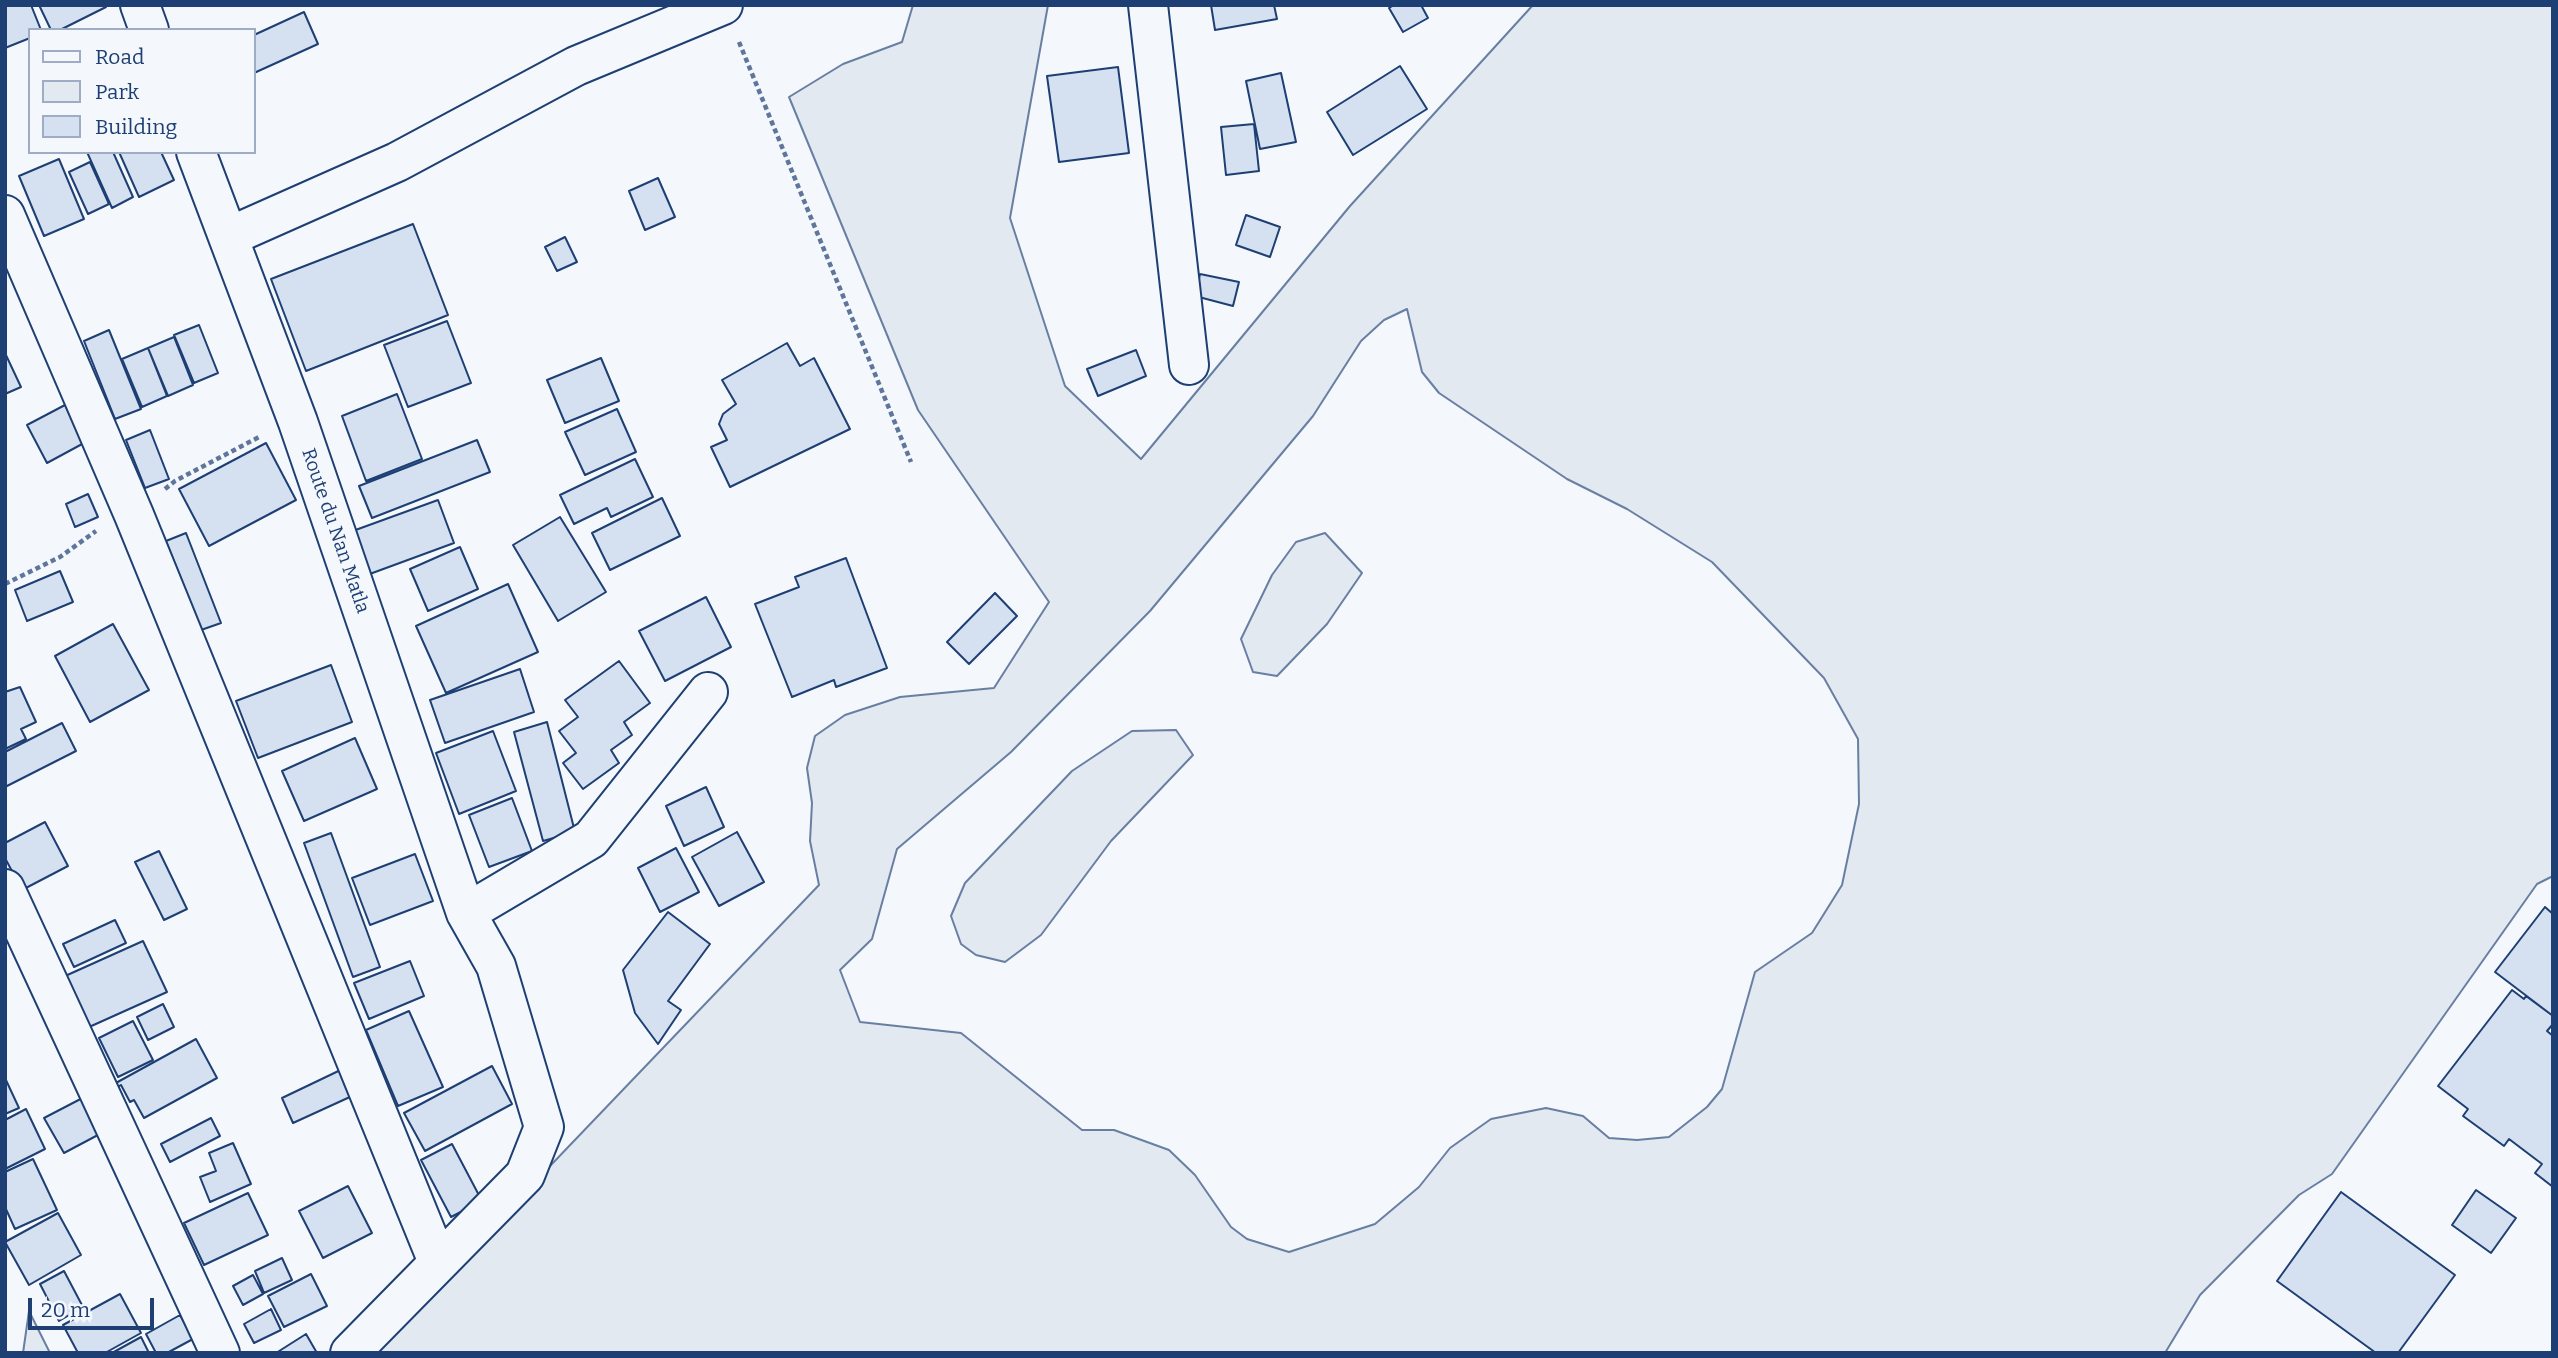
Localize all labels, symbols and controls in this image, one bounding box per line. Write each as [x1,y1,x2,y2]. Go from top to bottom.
legend [28,28,256,154]
text: Road [95,44,144,70]
text: Park [95,79,139,105]
text: Building [95,114,177,140]
street label: Route du Nan Matla [296,446,374,616]
scale bar [32,1284,158,1328]
text: 20 m [41,1297,90,1323]

